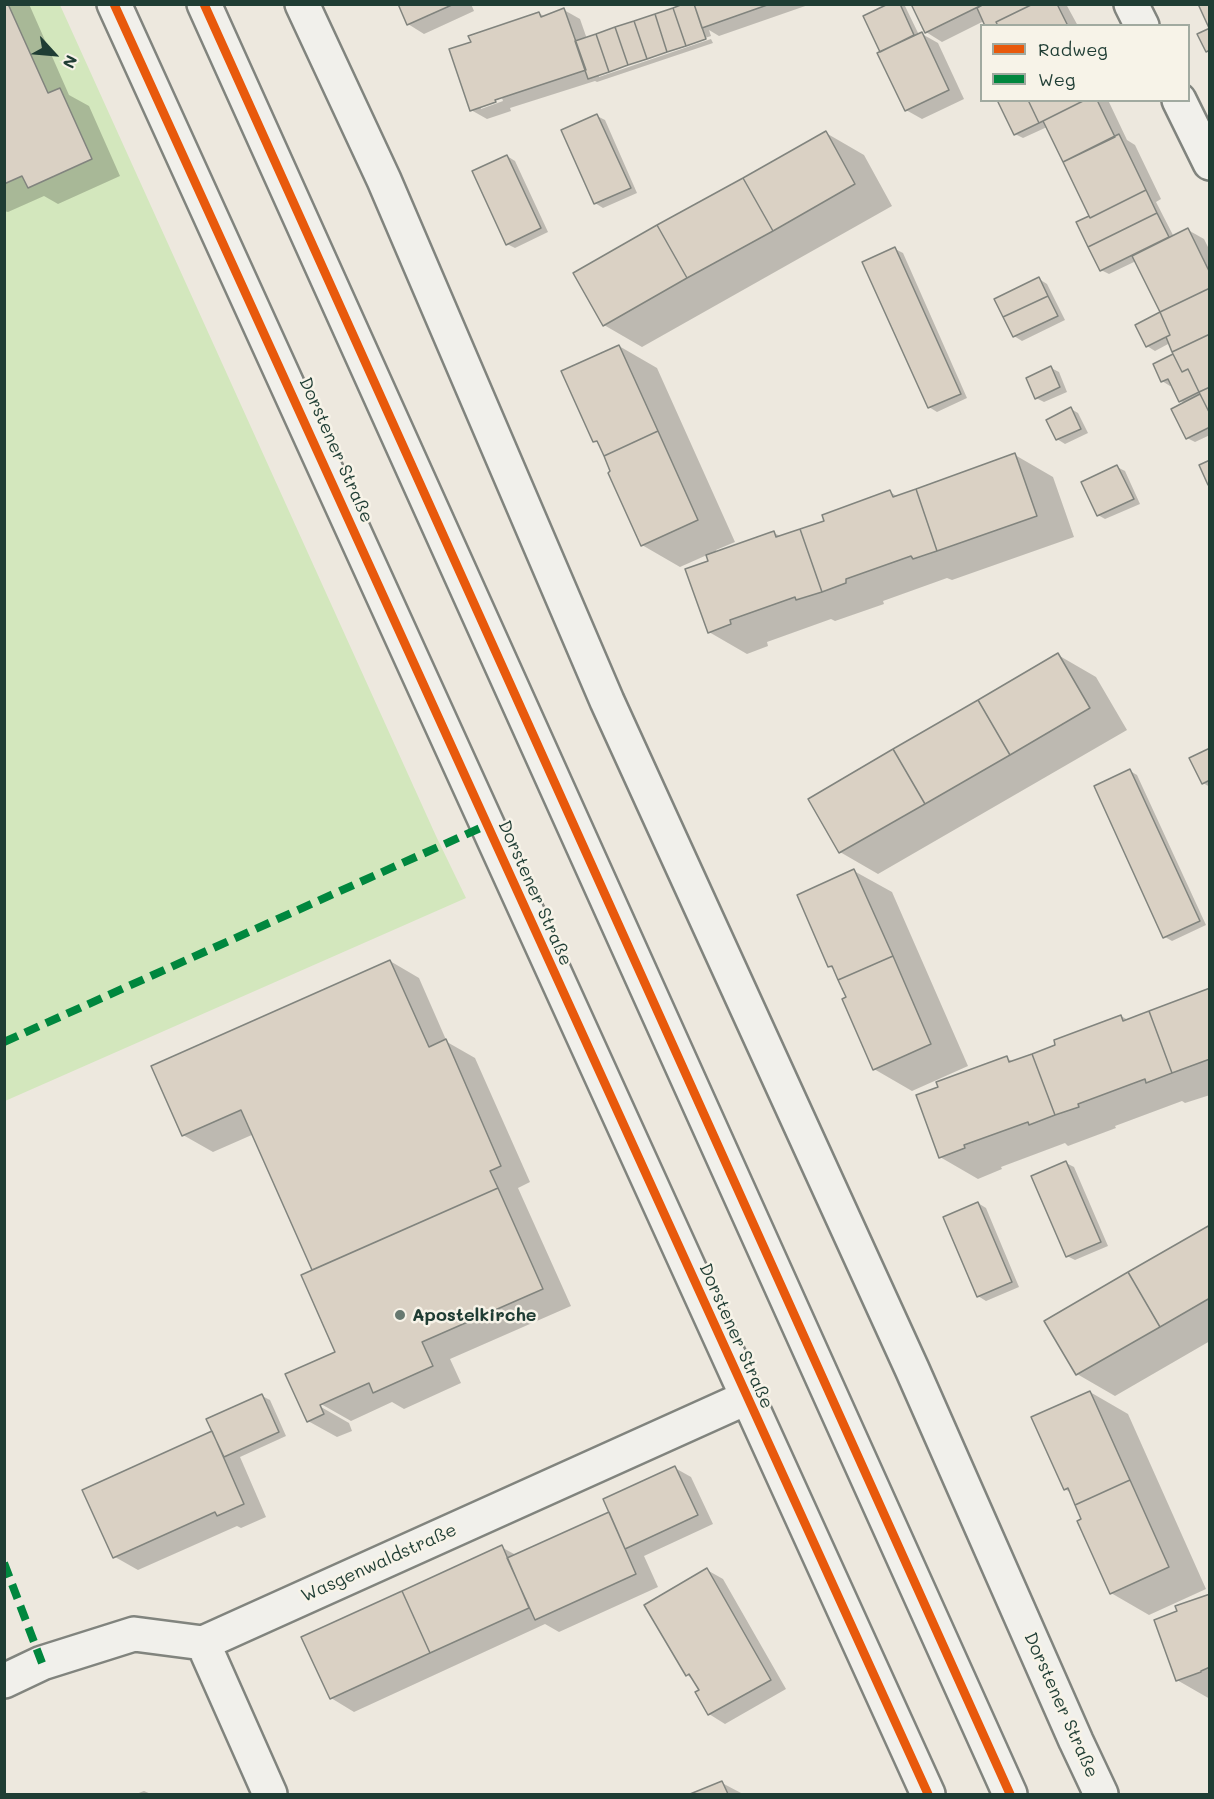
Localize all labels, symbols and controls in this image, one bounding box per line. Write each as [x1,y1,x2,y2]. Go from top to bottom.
north arrow [24,24,84,84]
legend [980,24,1190,102]
text: Radweg [1038,37,1108,61]
text: N [59,52,83,72]
text: Weg [1038,67,1075,91]
street label: Dorstener Straße [294,374,378,526]
street label: Dorstener Straße [493,817,577,969]
street label: Dorstener Straße [694,1260,778,1412]
place label: Apostelkirche [412,1304,537,1326]
marker: Apostelkirche [393,1308,407,1322]
street label: Wasgenwaldstraße [298,1519,460,1607]
street label: Dorstener Straße [1019,1629,1103,1781]

